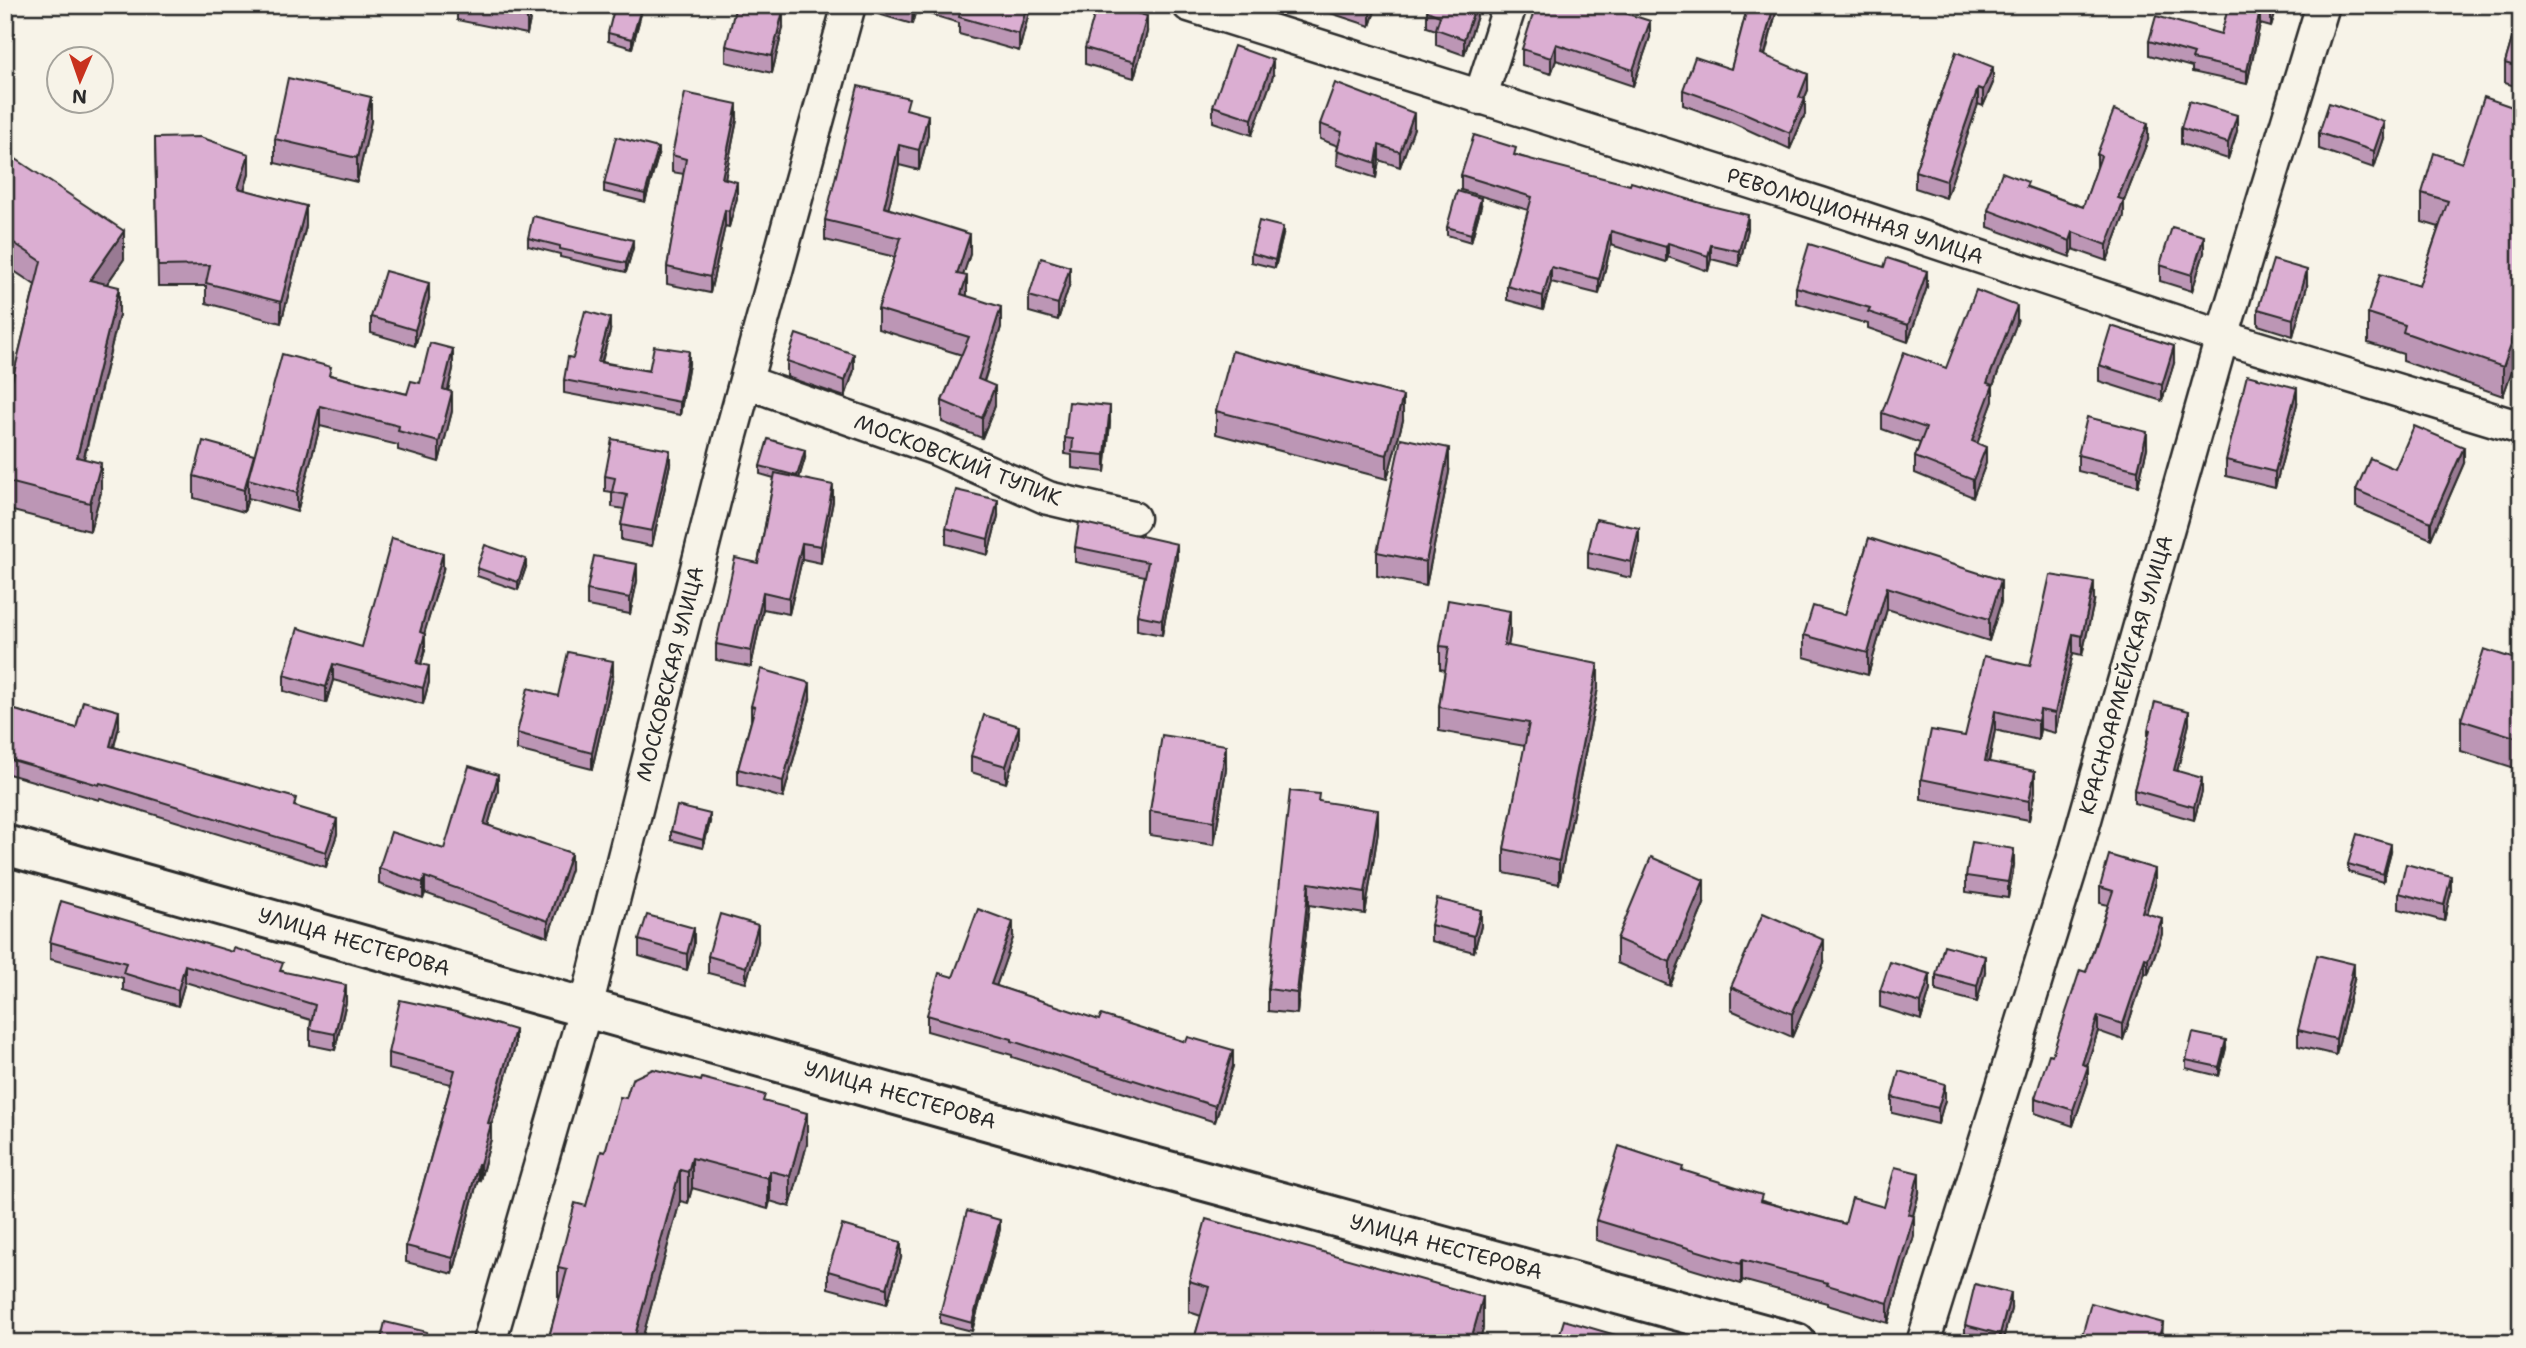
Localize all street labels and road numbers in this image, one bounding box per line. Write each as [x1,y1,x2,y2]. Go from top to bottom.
street label: РЕВОЛЮЦИОННАЯ УЛИЦА [1723,161,1987,271]
street label: МОСКОВСКИЙ ТУПИК [850,408,1066,513]
street label: КРАСНОАРМЕЙСКАЯ УЛИЦА [2073,532,2179,818]
street label: МОСКОВСКАЯ УЛИЦА [630,563,710,785]
street label: УЛИЦА НЕСТЕРОВА [255,901,453,983]
street label: УЛИЦА НЕСТЕРОВА [801,1054,999,1136]
street label: УЛИЦА НЕСТЕРОВА [1347,1208,1545,1286]

